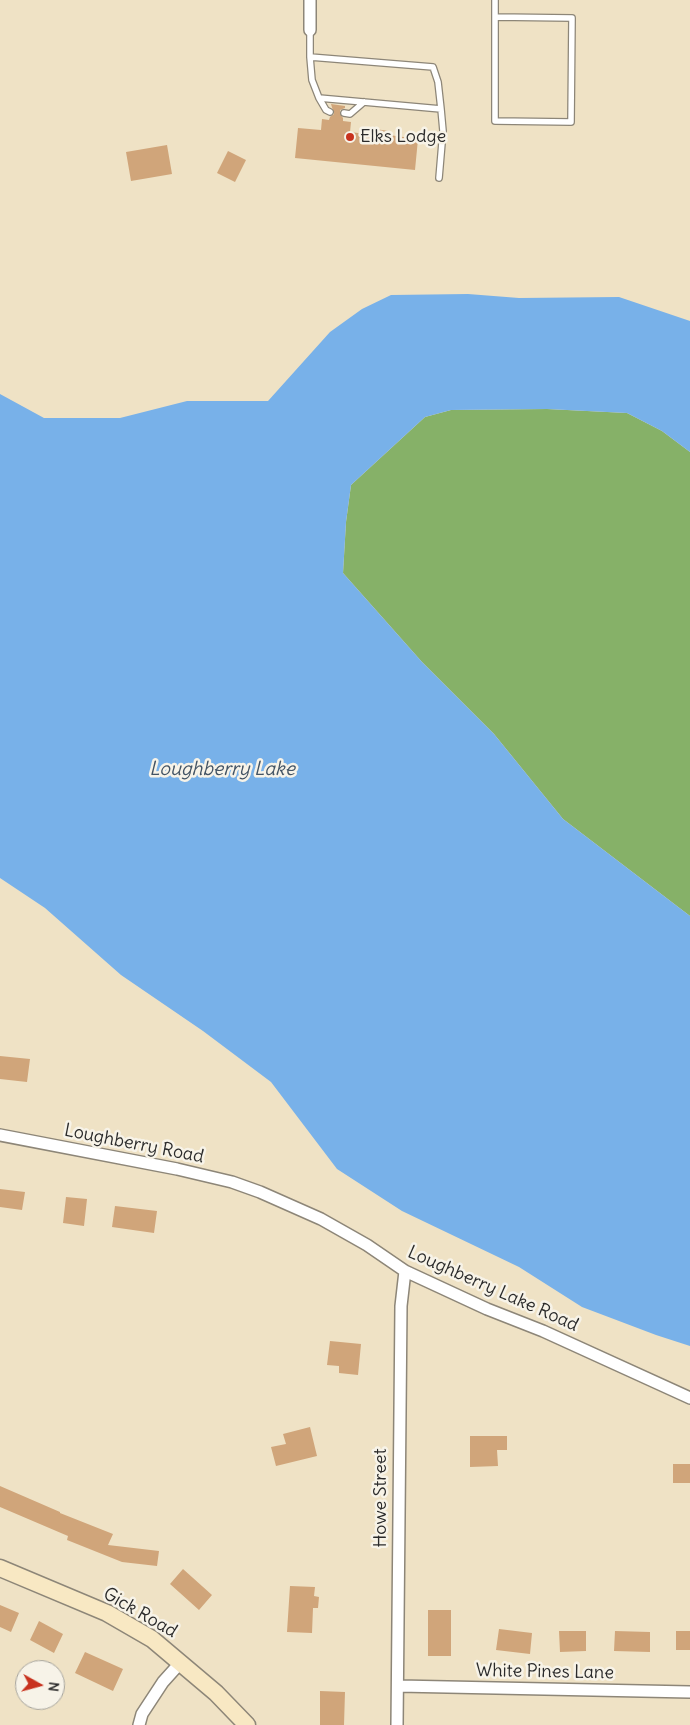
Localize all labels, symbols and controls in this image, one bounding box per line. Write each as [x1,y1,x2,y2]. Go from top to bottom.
place label: Elks Lodge [360,126,446,148]
marker: Elks Lodge [344,131,356,143]
water label: Loughberry Lake [149,759,295,781]
street label: Loughberry Road [62,1120,206,1168]
street label: Loughberry Lake Road [404,1242,582,1336]
street label: Howe Street [370,1448,392,1548]
street label: Gick Road [99,1583,181,1643]
north arrow [15,1660,65,1710]
street label: White Pines Lane [476,1660,614,1684]
text: N [44,1681,63,1693]

